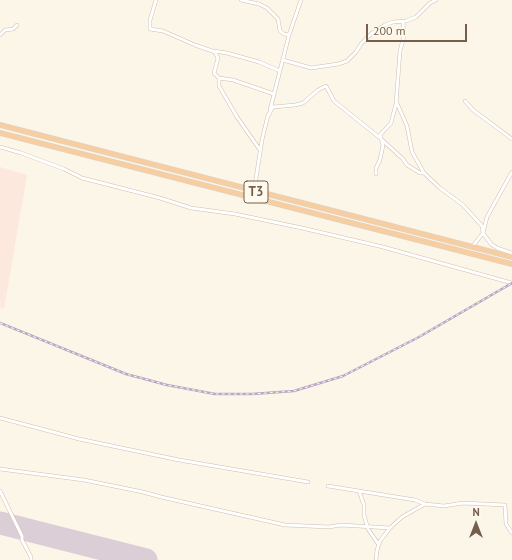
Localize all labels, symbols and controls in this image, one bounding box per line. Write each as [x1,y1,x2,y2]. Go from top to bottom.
scale bar [368,16,469,42]
text: 200 m [373,23,406,38]
road number: T3 [244,181,268,203]
north arrow [456,504,496,544]
text: N [472,505,480,519]

